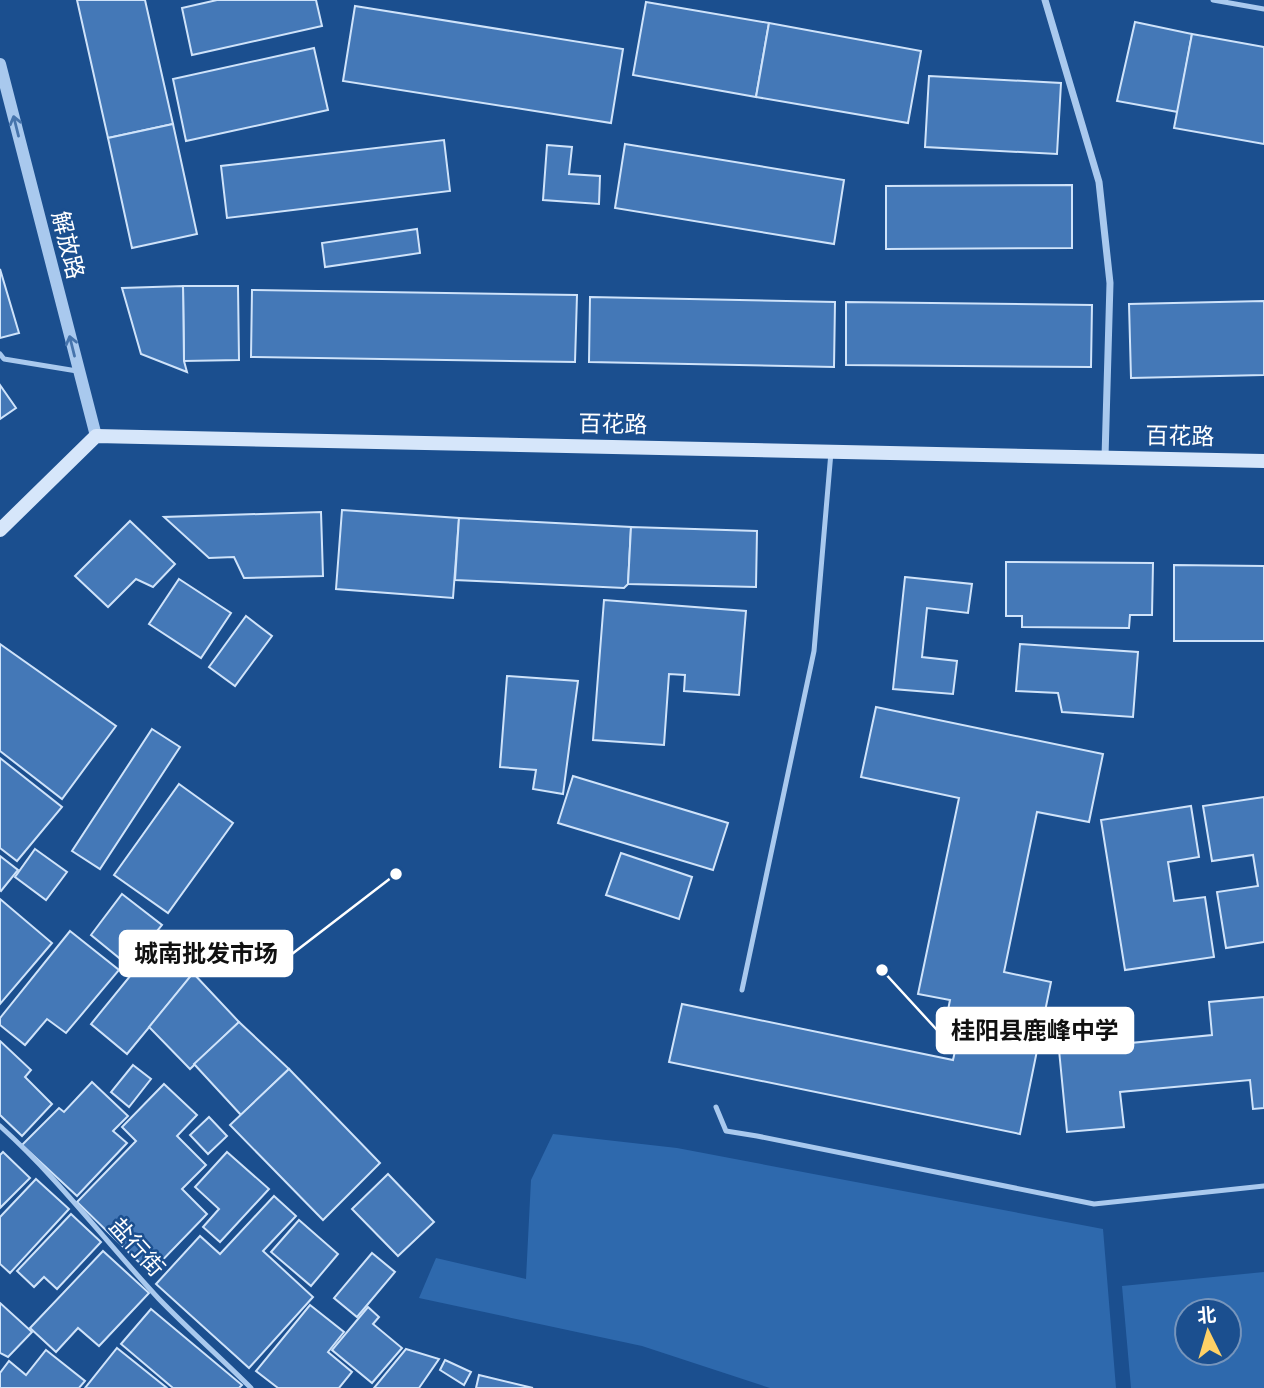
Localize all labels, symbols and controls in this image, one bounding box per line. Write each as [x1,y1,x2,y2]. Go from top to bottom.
one-way arrow [9,115,22,138]
street label: 解放路 [47,208,90,282]
one-way arrow [65,335,78,358]
street label: 百花路 [578,409,648,438]
street label: 百花路 [1145,421,1215,450]
callout: 城南批发市场 [120,931,292,976]
text: 城南批发市场 [134,939,278,967]
callout: 桂阳县鹿峰中学 [937,1008,1133,1053]
text: 桂阳县鹿峰中学 [951,1016,1119,1044]
street label: 盐行街 [104,1212,170,1281]
north arrow [1173,1297,1243,1367]
text: 北 [1196,1303,1217,1327]

